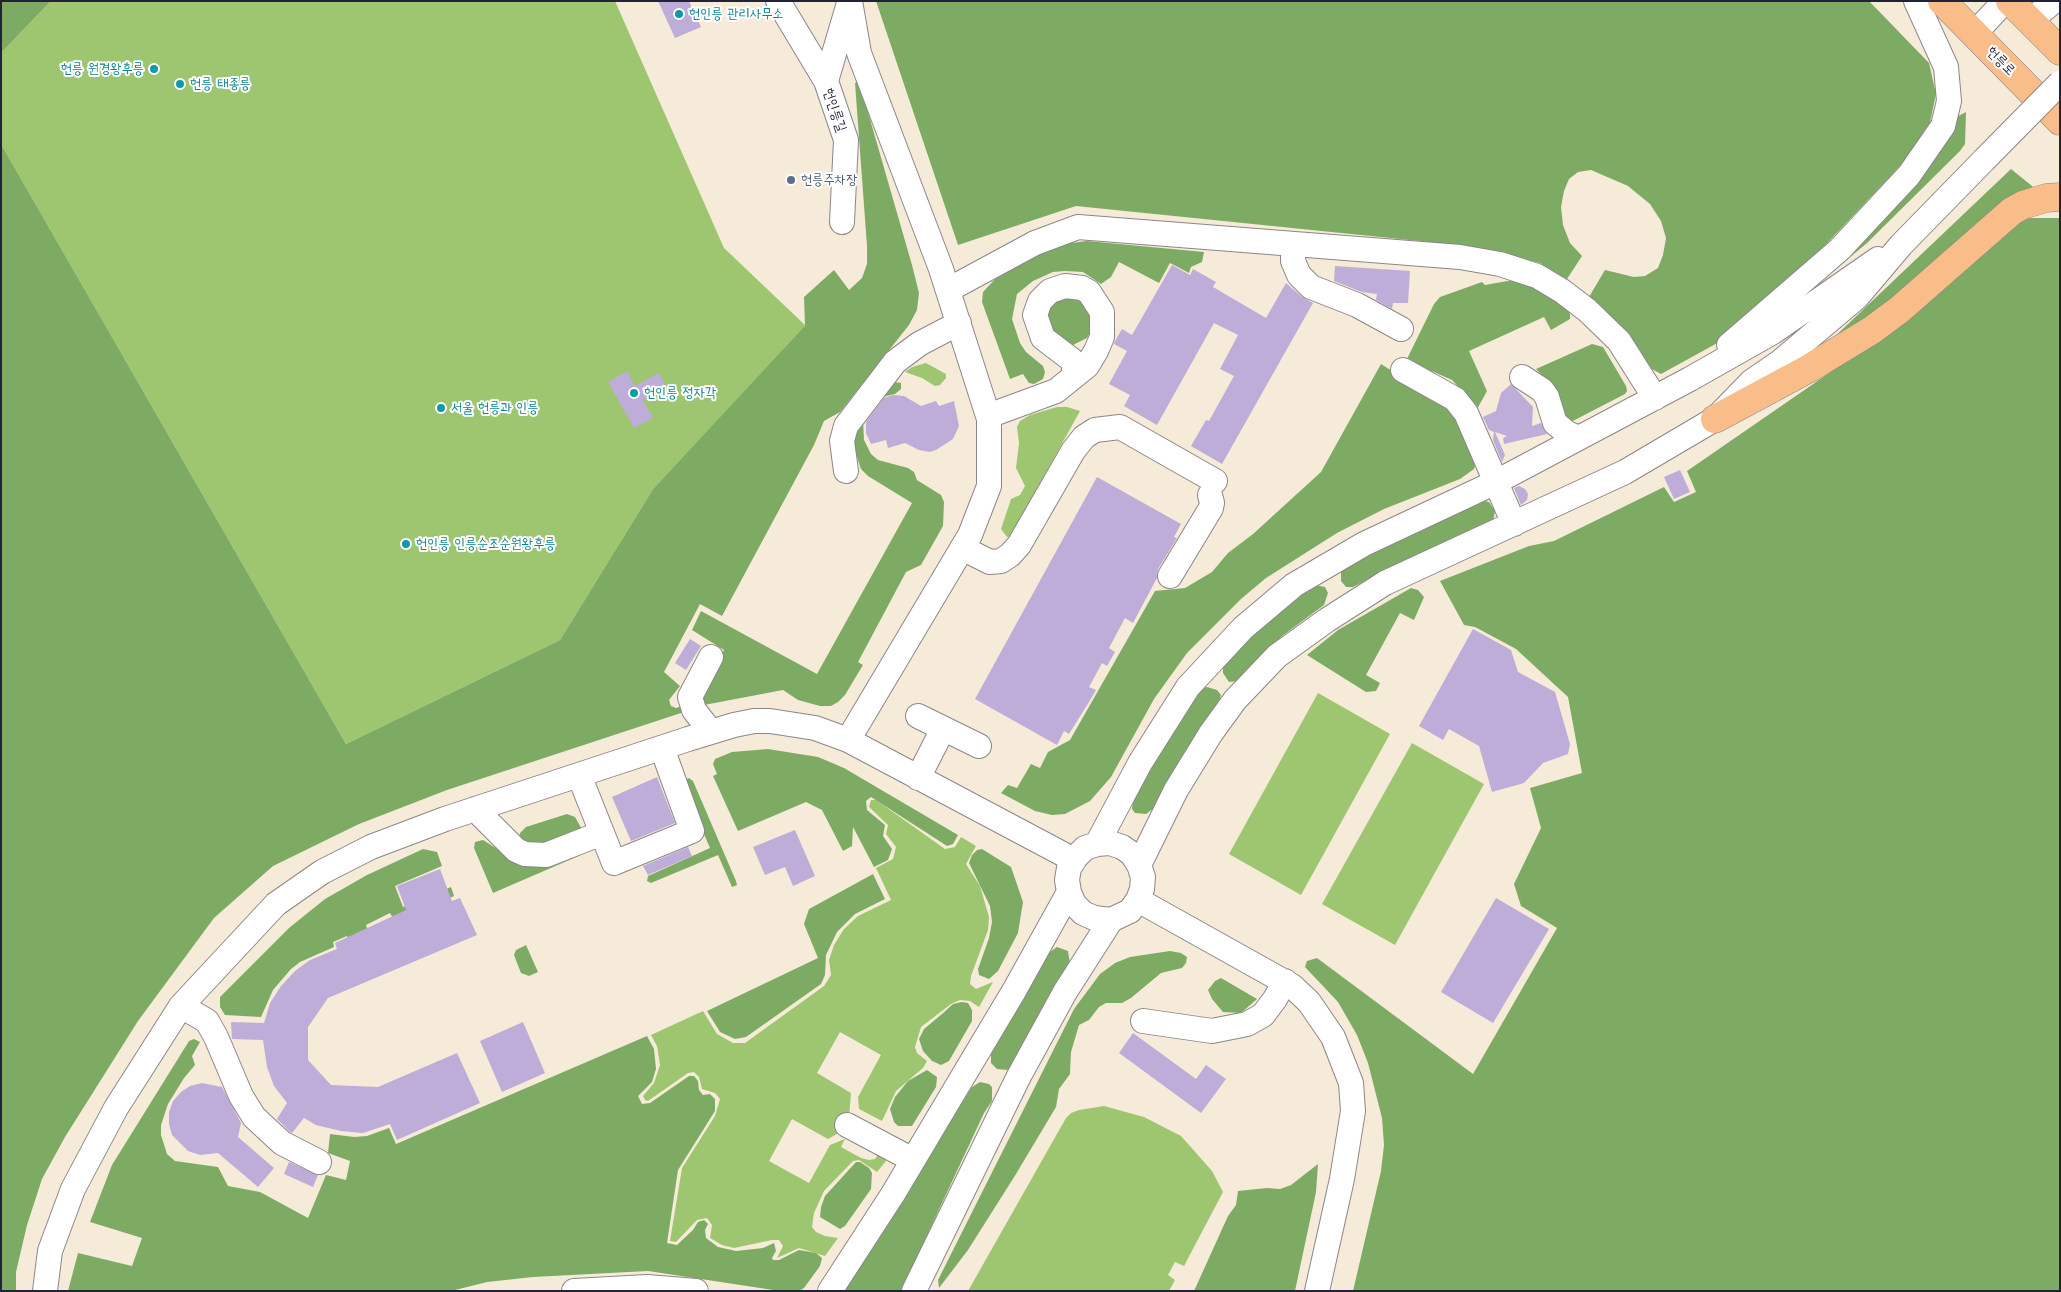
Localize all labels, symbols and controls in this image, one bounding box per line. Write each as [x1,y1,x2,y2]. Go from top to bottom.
place label: 헌인릉 관리사무소 [689,6,784,22]
marker: 헌인릉 관리사무소 [673,8,685,20]
street label: 헌릉로 [1983,43,2019,79]
place label: 헌릉 원경왕후릉 [61,61,144,77]
marker: 헌릉 원경왕후릉 [148,63,160,75]
place label: 헌릉 태종릉 [190,76,251,92]
marker: 헌릉 태종릉 [174,78,186,90]
street label: 헌인릉길 [820,86,850,134]
place label: 헌릉주차장 [801,172,857,188]
marker: 헌릉주차장 [785,174,797,186]
place label: 헌인릉 정자각 [644,385,716,401]
marker: 헌인릉 정자각 [628,387,640,399]
place label: 서울 헌릉과 인릉 [451,400,539,416]
marker: 서울 헌릉과 인릉 [435,402,447,414]
place label: 헌인릉 인릉순조순원왕후릉 [416,536,556,552]
marker: 헌인릉 인릉순조순원왕후릉 [400,538,412,550]

